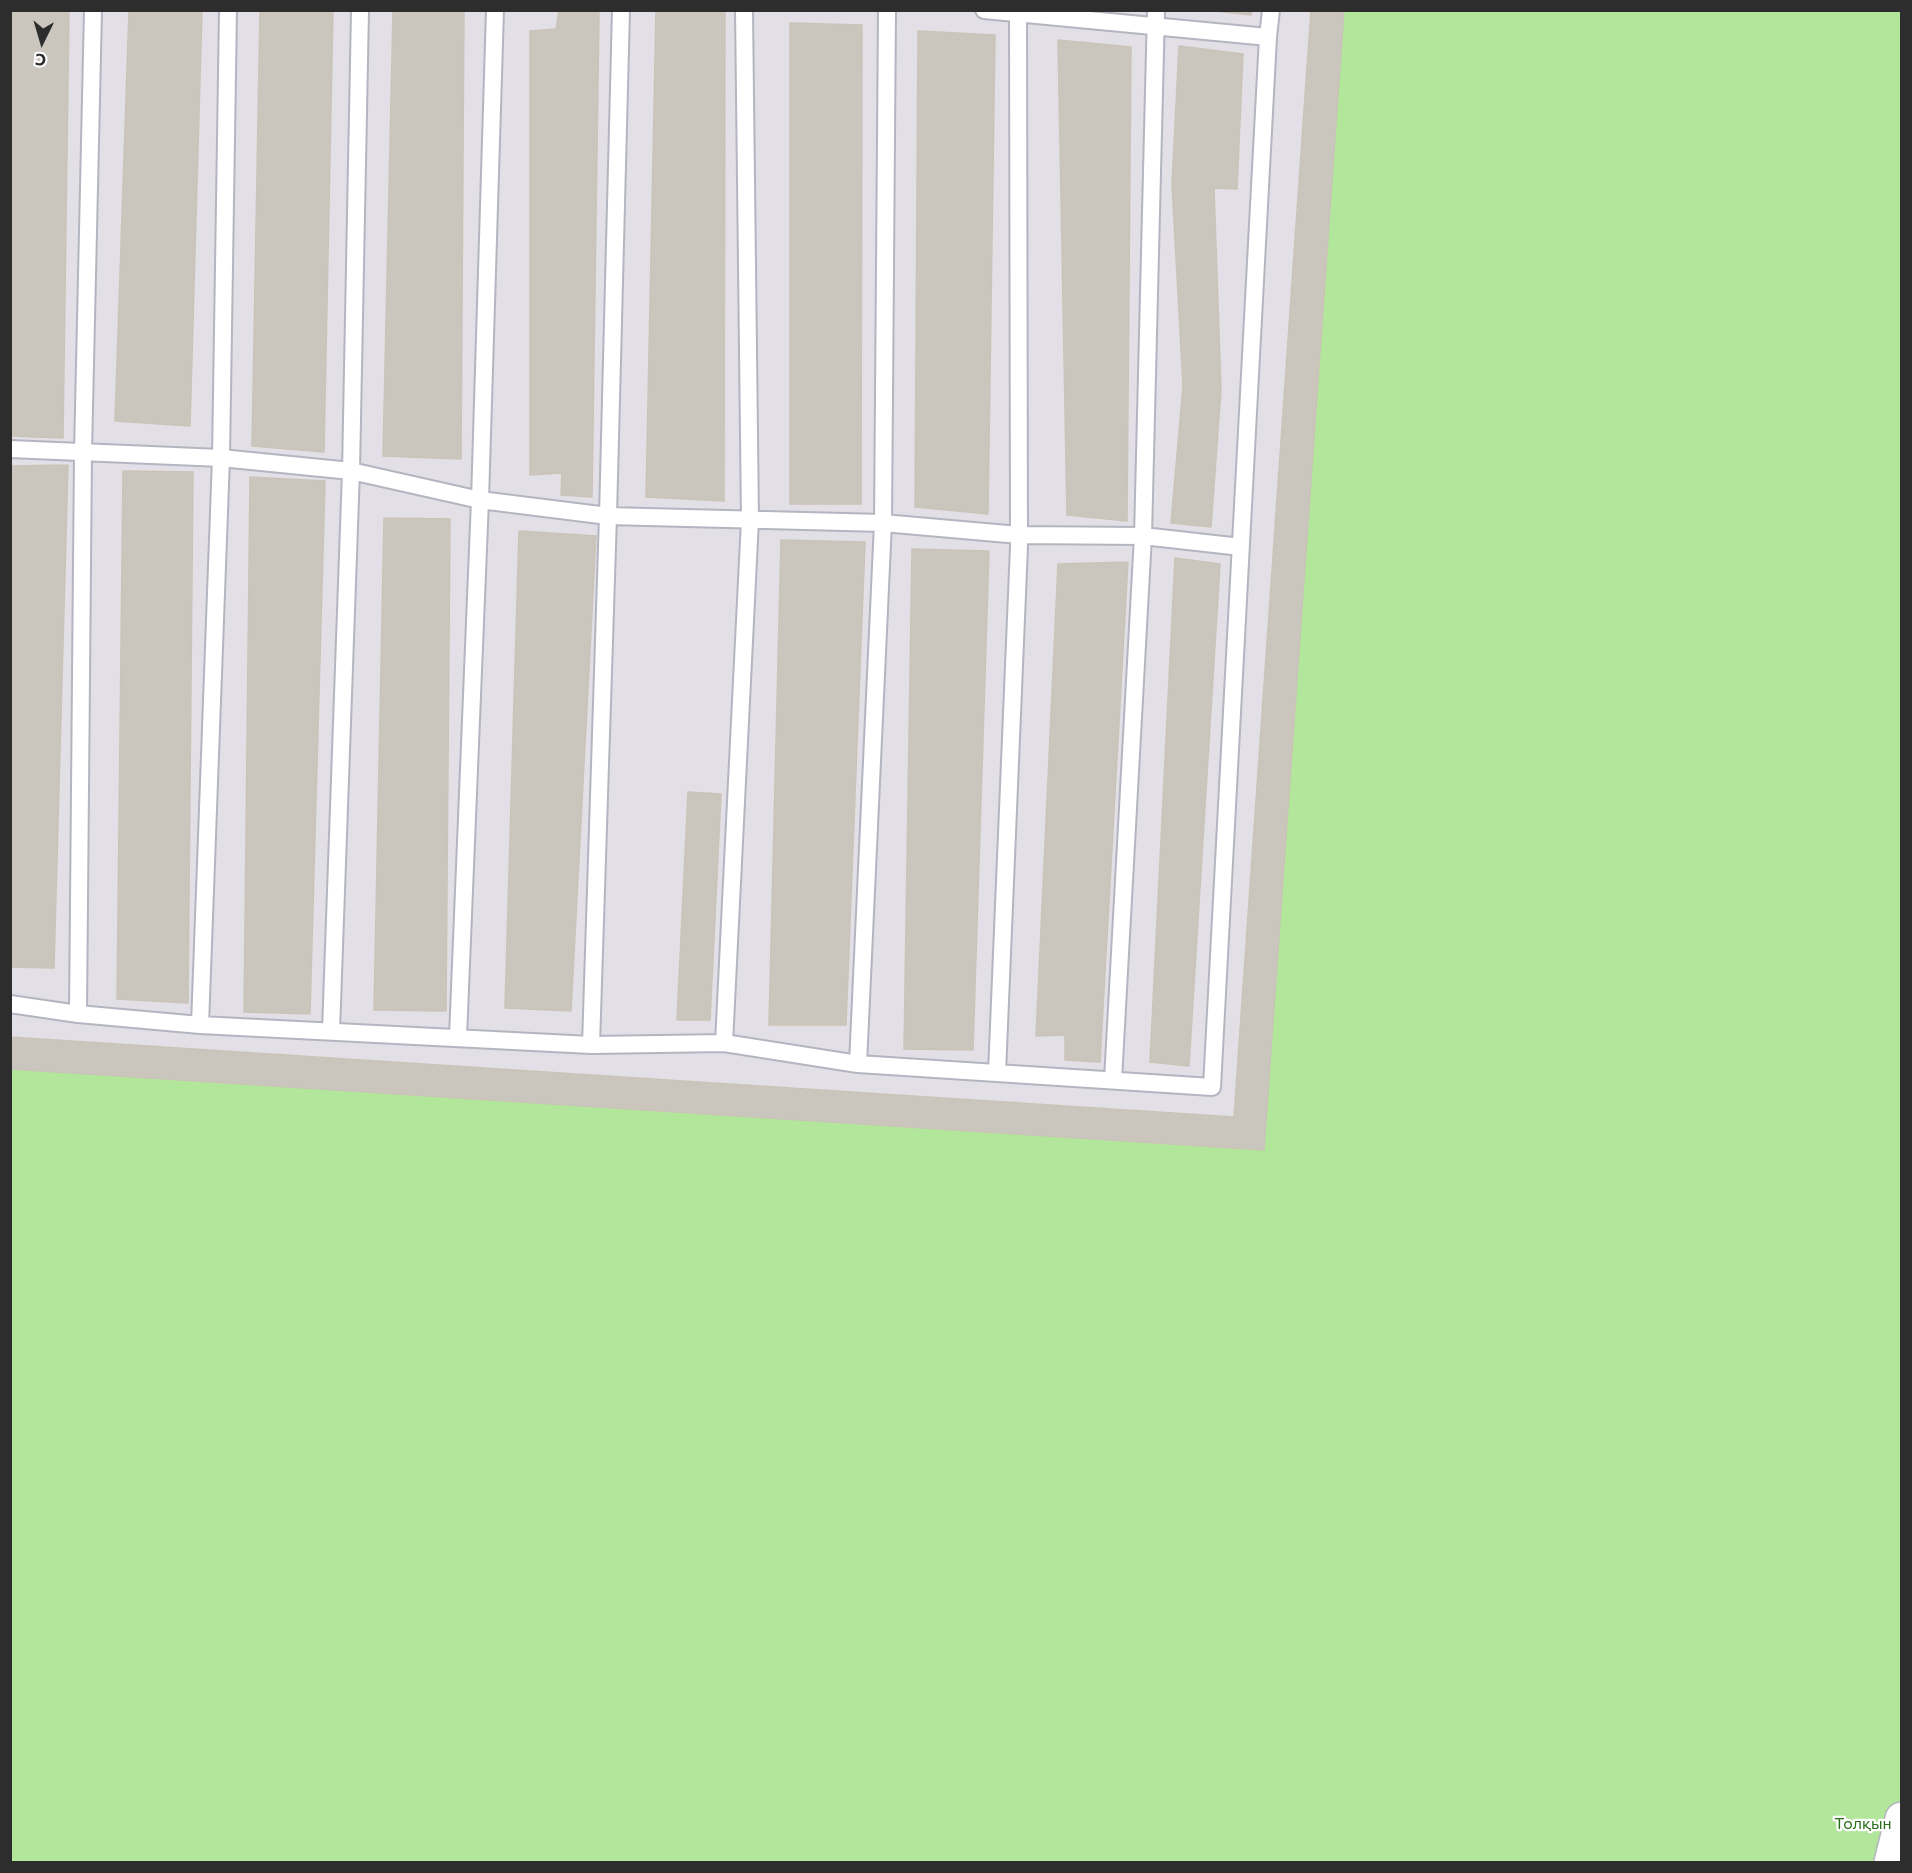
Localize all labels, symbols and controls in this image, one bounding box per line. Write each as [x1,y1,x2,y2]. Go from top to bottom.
north arrow [12,12,72,72]
text: С [34,50,47,70]
park label: Толқын [1834,1814,1892,1834]

